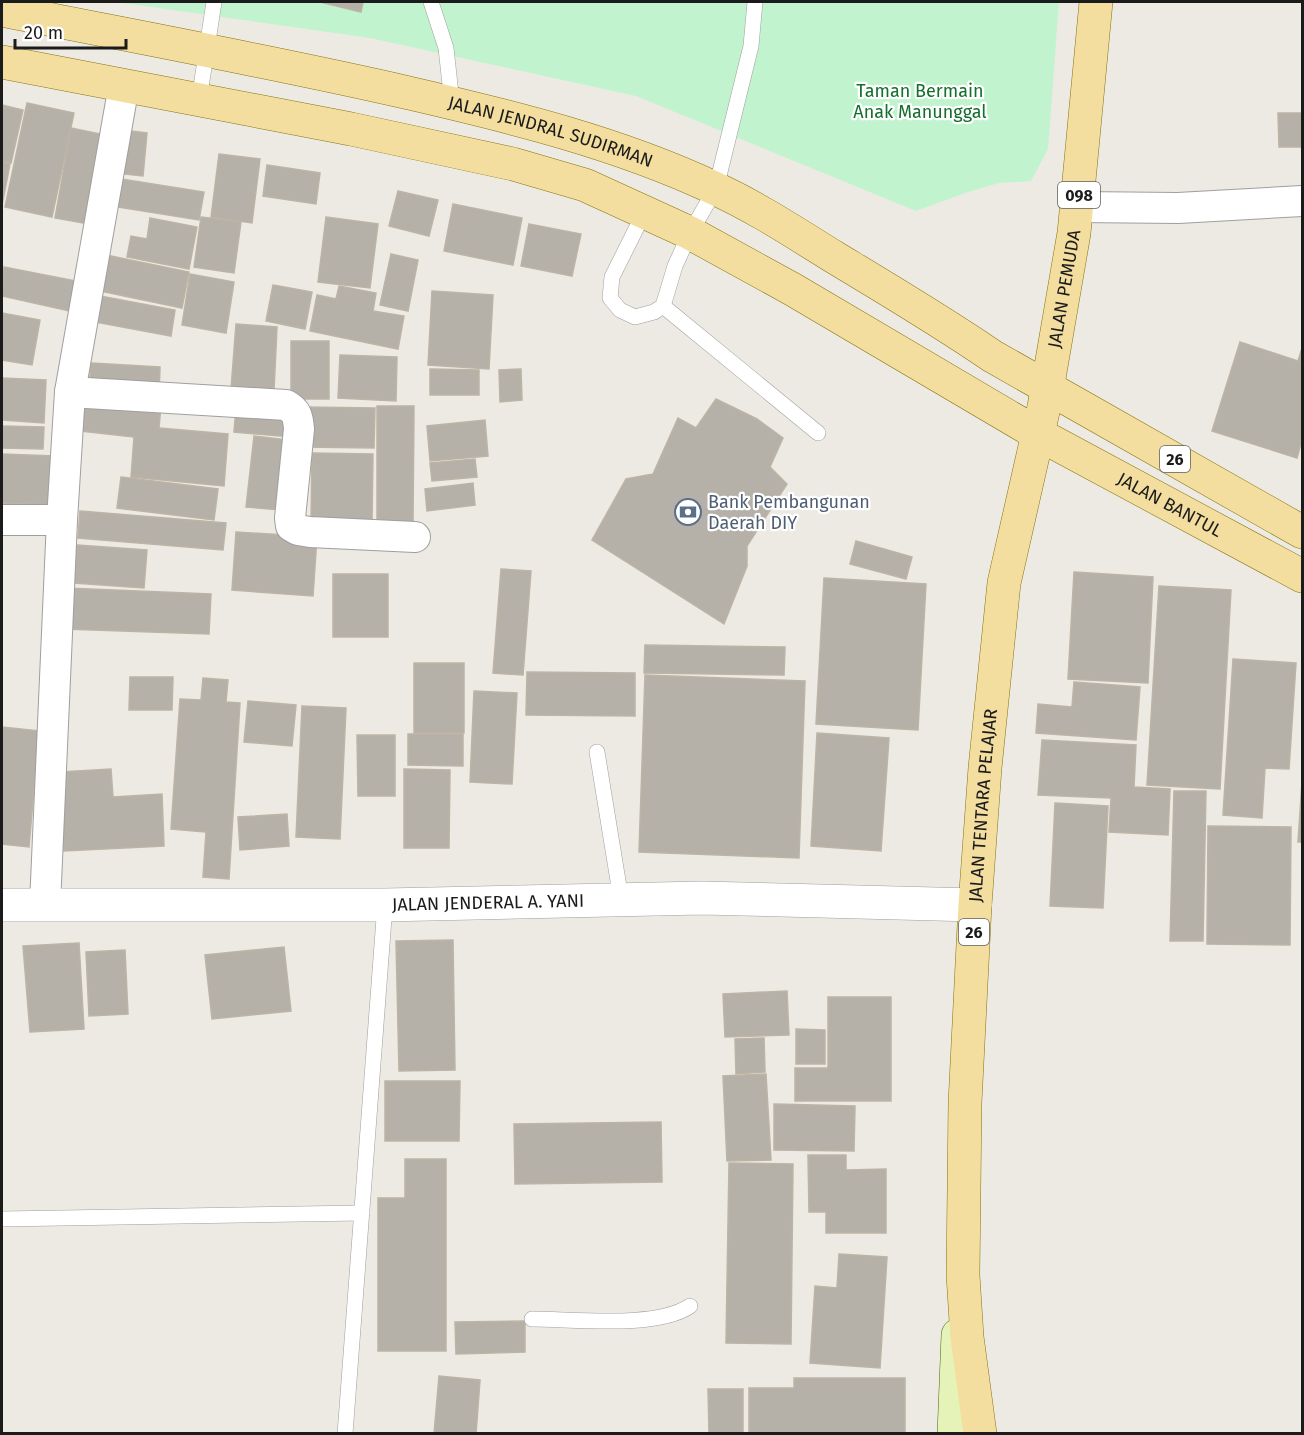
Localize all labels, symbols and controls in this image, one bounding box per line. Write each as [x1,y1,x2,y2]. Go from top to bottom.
scale bar [15,12,126,50]
text: 20 m [24,22,63,44]
park label: Taman Bermain Anak Manunggal [853,80,987,123]
street label: JALAN JENDRAL SUDIRMAN [446,91,656,172]
road number: 098 [1058,182,1100,208]
street label: JALAN PEMUDA [1043,227,1086,350]
road number: 26 [1160,446,1190,472]
street label: JALAN BANTUL [1113,468,1226,542]
place label: Bank Pembangunan Daerah DIY [708,491,870,534]
bank icon: Bank Pembangunan Daerah DIY [673,497,703,527]
street label: JALAN TENTARA PELAJAR [964,708,1002,903]
street label: JALAN JENDERAL A. YANI [392,890,584,916]
road number: 26 [959,919,989,945]

